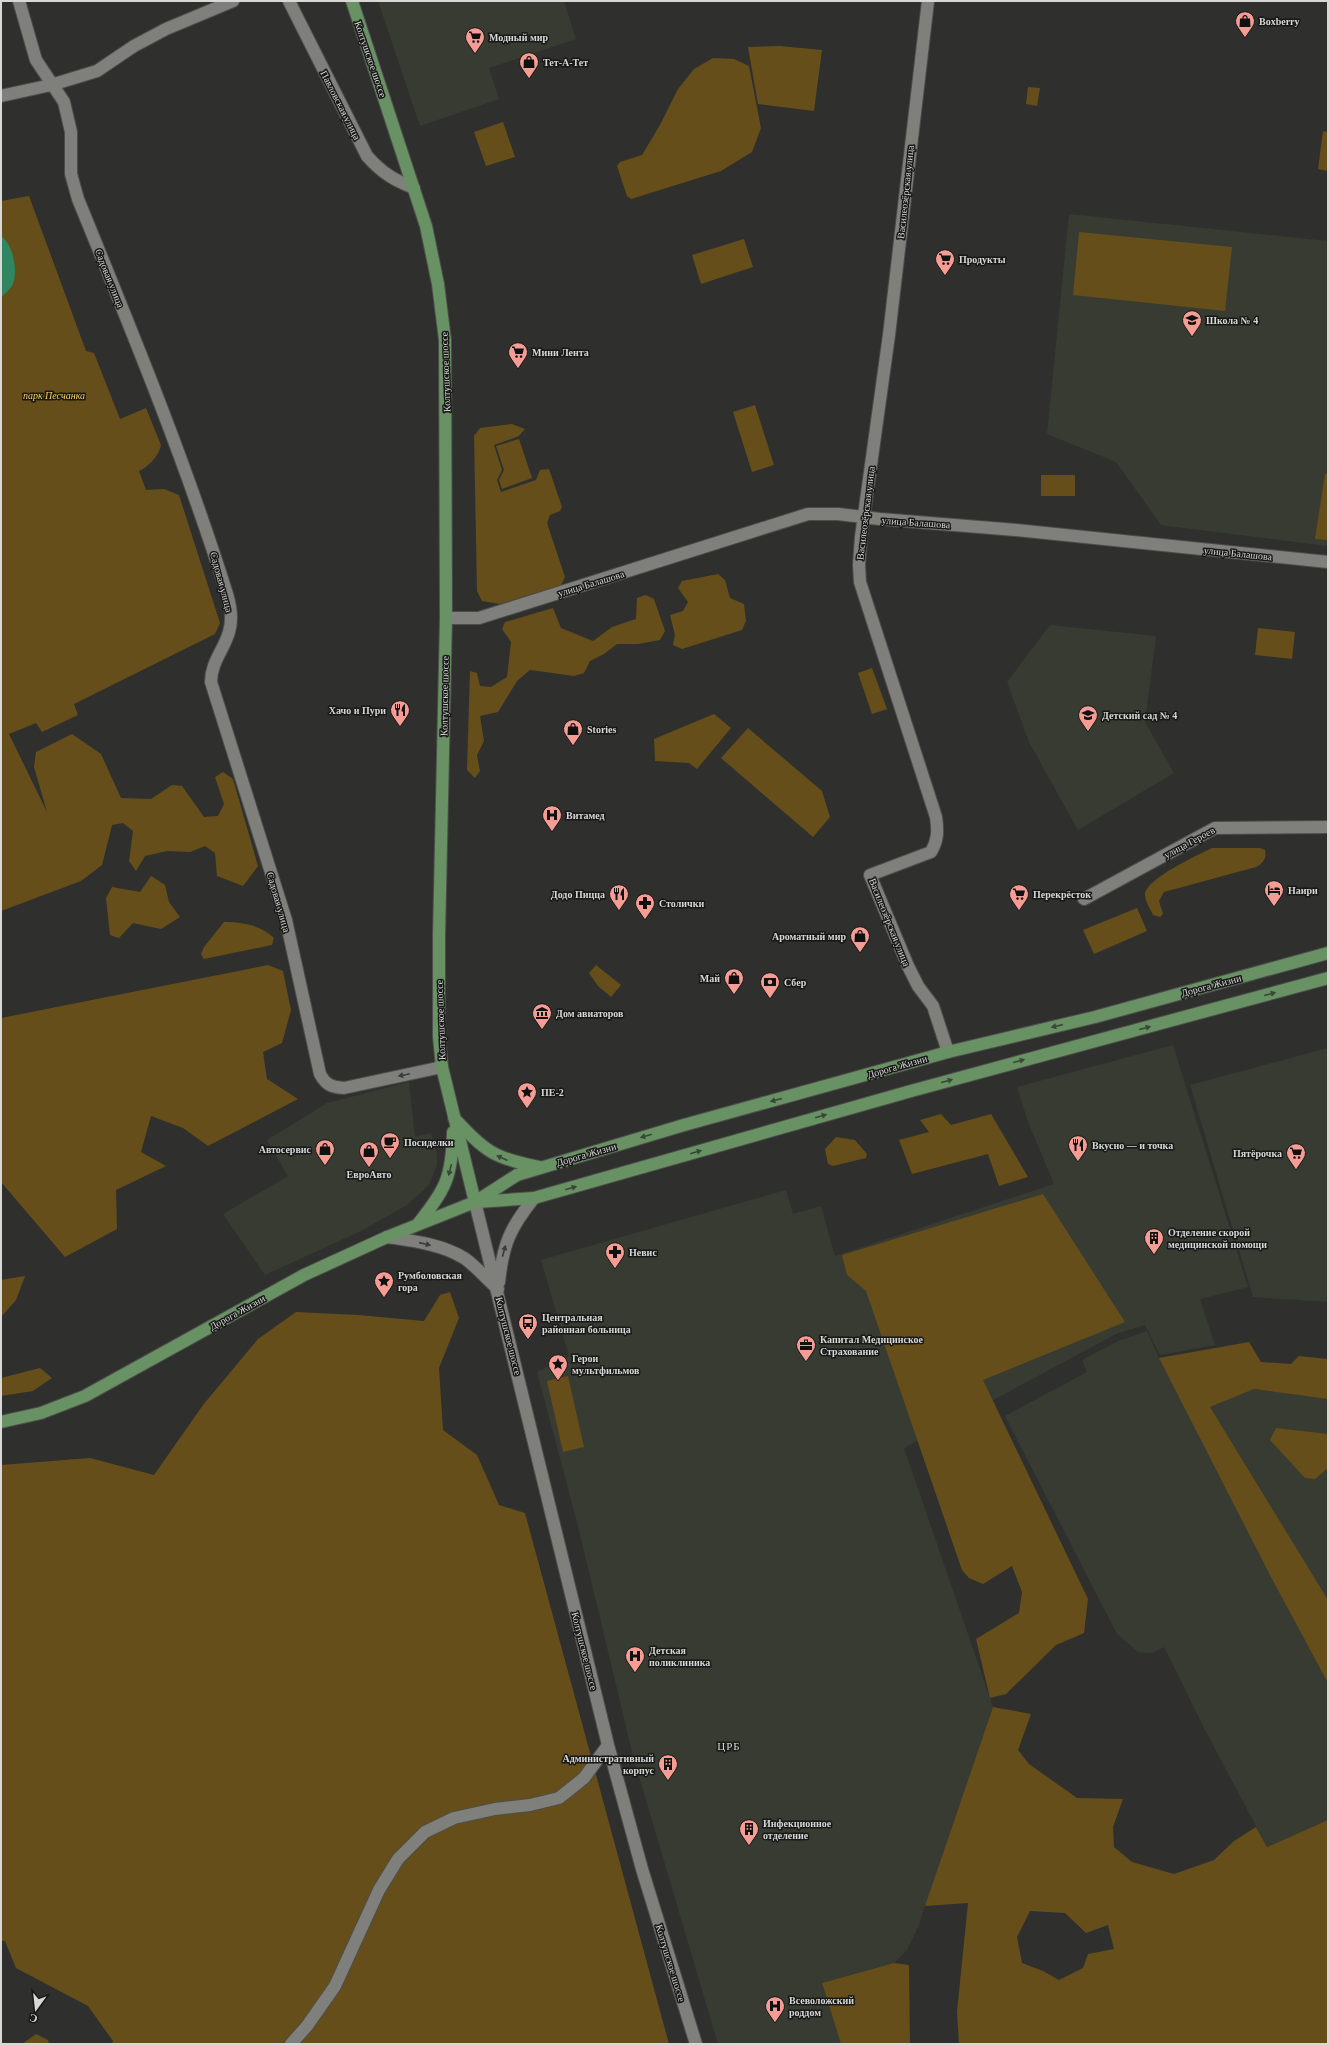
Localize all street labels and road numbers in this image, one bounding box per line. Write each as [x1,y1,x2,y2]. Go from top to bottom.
street label: Колтушское шоссе [352,19,389,99]
street label: Павловская улица [318,69,363,142]
street label: Василеозёрская улица [895,144,916,239]
street label: Садовая улица [93,247,126,310]
street label: Колтушское шоссе [439,331,452,412]
street label: Василеозёрская улица [854,465,877,560]
street label: улица Балашова [881,515,951,530]
street label: улица Балашова [1203,544,1273,563]
street label: Садовая улица [208,551,235,614]
street label: улица Балашова [557,568,626,599]
street label: Колтушское шоссе [438,655,451,736]
street label: улица Героев [1162,824,1217,860]
street label: Садовая улица [265,871,293,934]
street label: Василеозёрская улица [867,877,912,968]
street label: Дорога Жизни [1180,972,1243,999]
street label: Колтушское шоссе [434,979,447,1060]
street label: Дорога Жизни [866,1052,929,1080]
street label: Дорога Жизни [555,1140,618,1168]
street label: Дорога Жизни [208,1292,268,1332]
street label: Колтушское шоссе [493,1296,524,1377]
street label: Колтушское шоссе [569,1611,600,1692]
street label: Колтушское шоссе [654,1923,688,2004]

